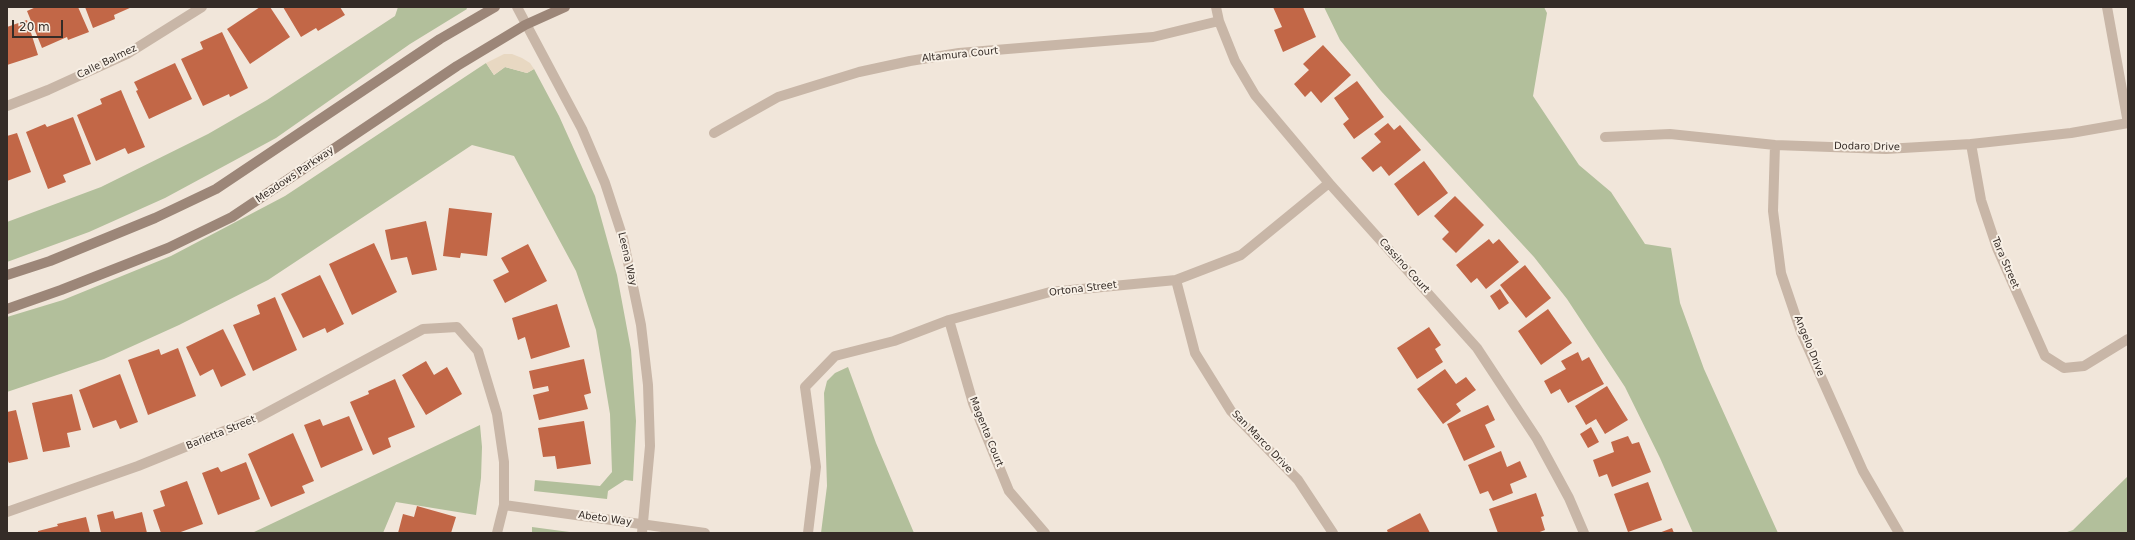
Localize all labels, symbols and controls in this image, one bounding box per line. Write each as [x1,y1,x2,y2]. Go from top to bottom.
scale bar [14,12,65,38]
text: 20 m [19,20,50,34]
street label: Calle Balmez [75,42,139,82]
street label: Altamura Court [921,45,999,65]
street label: Dodaro Drive [1834,140,1900,154]
street label: Meadows Parkway [254,144,336,206]
street label: Leena Way [615,231,639,287]
street label: Cassino Court [1376,236,1432,296]
street label: Tara Street [1989,236,2021,290]
street label: Ortona Street [1048,279,1118,299]
street label: Angelo Drive [1791,314,1827,378]
street label: Magenta Court [967,395,1005,469]
street label: San Marco Drive [1229,408,1295,476]
street label: Barletta Street [185,414,257,452]
street label: Abeto Way [578,509,632,529]

